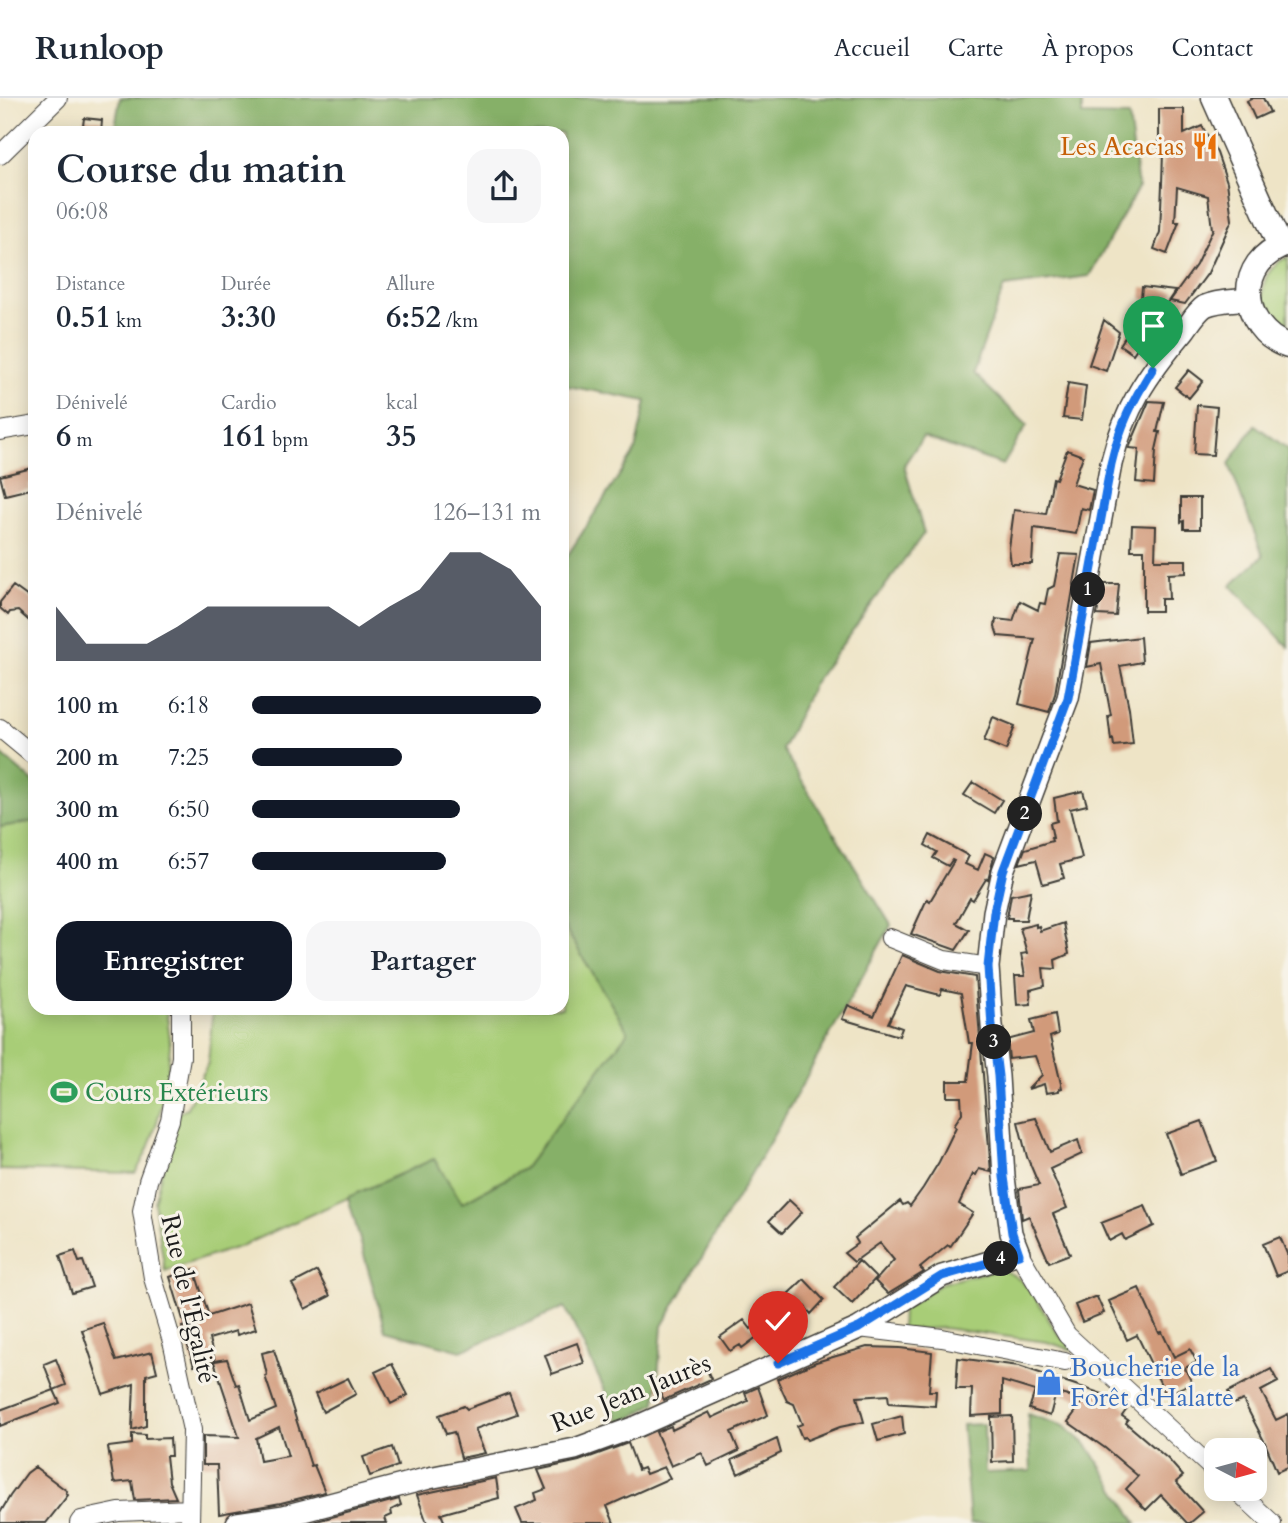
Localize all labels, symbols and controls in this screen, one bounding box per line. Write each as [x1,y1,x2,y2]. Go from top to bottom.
text: Runloop [35,26,164,71]
text: Accueil [834,32,910,65]
text: Carte [948,32,1004,65]
text: À propos [1042,32,1134,65]
text: Contact [1172,32,1253,65]
place label: Les Acacias [1060,129,1184,164]
restaurant icon: Les Acacias [1190,131,1220,161]
text: Course du matin [56,144,346,196]
button: share [467,149,541,223]
text: 06:08 [56,196,109,227]
text: Distance [56,271,125,297]
text: Durée [221,271,271,297]
text: Allure [386,271,435,297]
pin [1123,296,1183,368]
text: 0.51 [56,297,111,338]
text: 3:30 [221,297,276,338]
text: 6:52 [386,297,441,338]
icon: arrive [1134,307,1172,345]
text: km [111,308,142,334]
text: /km [441,308,478,334]
text: Dénivelé [56,390,128,416]
text: Cardio [221,390,276,416]
text: kcal [386,390,418,416]
text: 6 [56,416,71,457]
text: 161 [221,416,267,457]
text: 35 [386,416,417,457]
text: m [71,427,93,453]
text: bpm [267,427,309,453]
text: Dénivelé [56,497,143,528]
text: 126–131 m [432,497,541,528]
pin: 1 [1070,573,1106,608]
text: 1 [1083,576,1092,602]
text: 100 m [56,690,119,721]
text: 6:18 [168,690,209,721]
text: 200 m [56,742,119,773]
text: 7:25 [168,742,209,773]
text: 300 m [56,794,119,825]
text: 6:50 [168,794,209,825]
pin: 2 [1007,796,1042,832]
text: 2 [1020,800,1029,826]
text: 400 m [56,846,119,877]
text: 6:57 [168,846,209,877]
button: Enregistrer [56,921,292,1001]
button: Partager [306,921,541,1001]
pin: 3 [976,1024,1012,1060]
text: 3 [989,1028,998,1054]
place label: Cours Extérieurs [85,1075,268,1110]
sports icon: Cours Extérieurs [49,1077,79,1107]
street label: Rue de l'Égalité [153,1211,225,1387]
pin: 4 [984,1242,1018,1276]
text: 4 [996,1245,1005,1271]
pin [748,1291,808,1363]
icon: check [759,1302,797,1340]
street label: Rue Jean Jaurès [546,1345,716,1441]
place label: Boucherie de la Forêt d'Halatte [1070,1350,1240,1415]
shop icon: Boucherie de la Forêt d'Halatte [1034,1367,1064,1397]
north arrow [1204,1438,1267,1502]
map controls [1204,1438,1267,1501]

